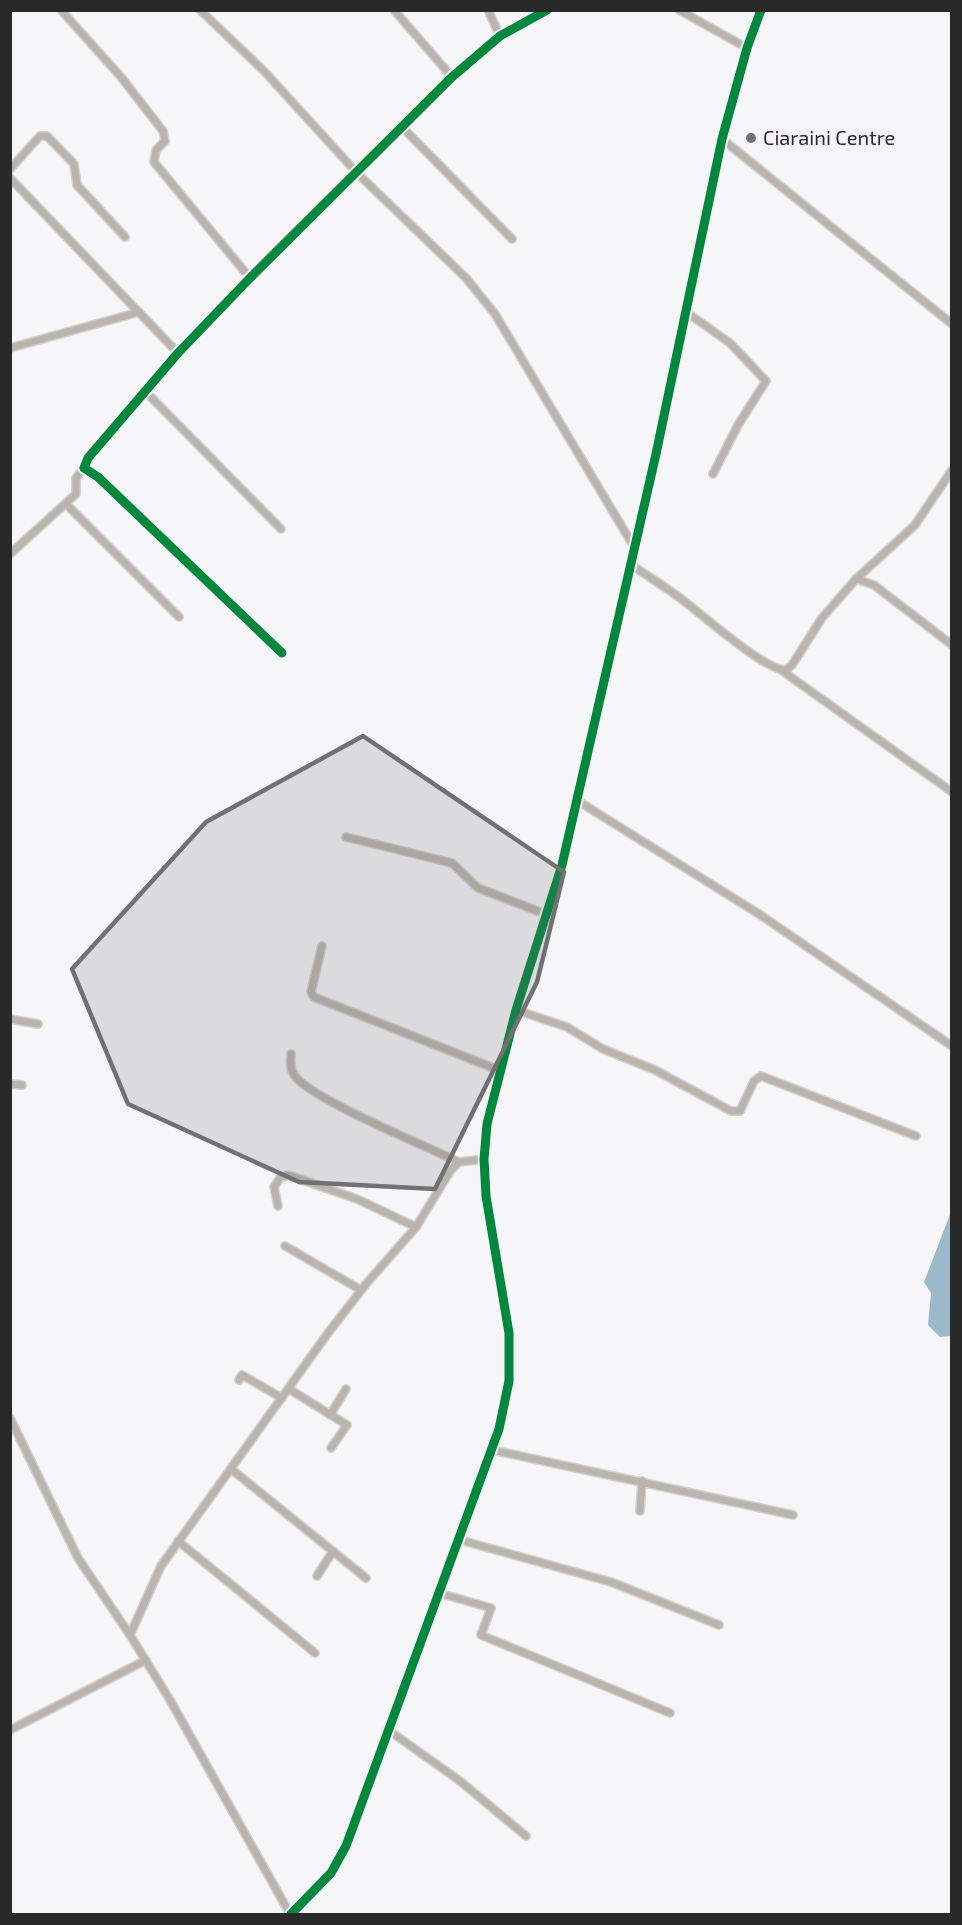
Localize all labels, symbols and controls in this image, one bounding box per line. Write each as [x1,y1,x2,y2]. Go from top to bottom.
place label: Ciaraini Centre [763,125,895,149]
marker: Ciaraini Centre [744,131,758,145]

